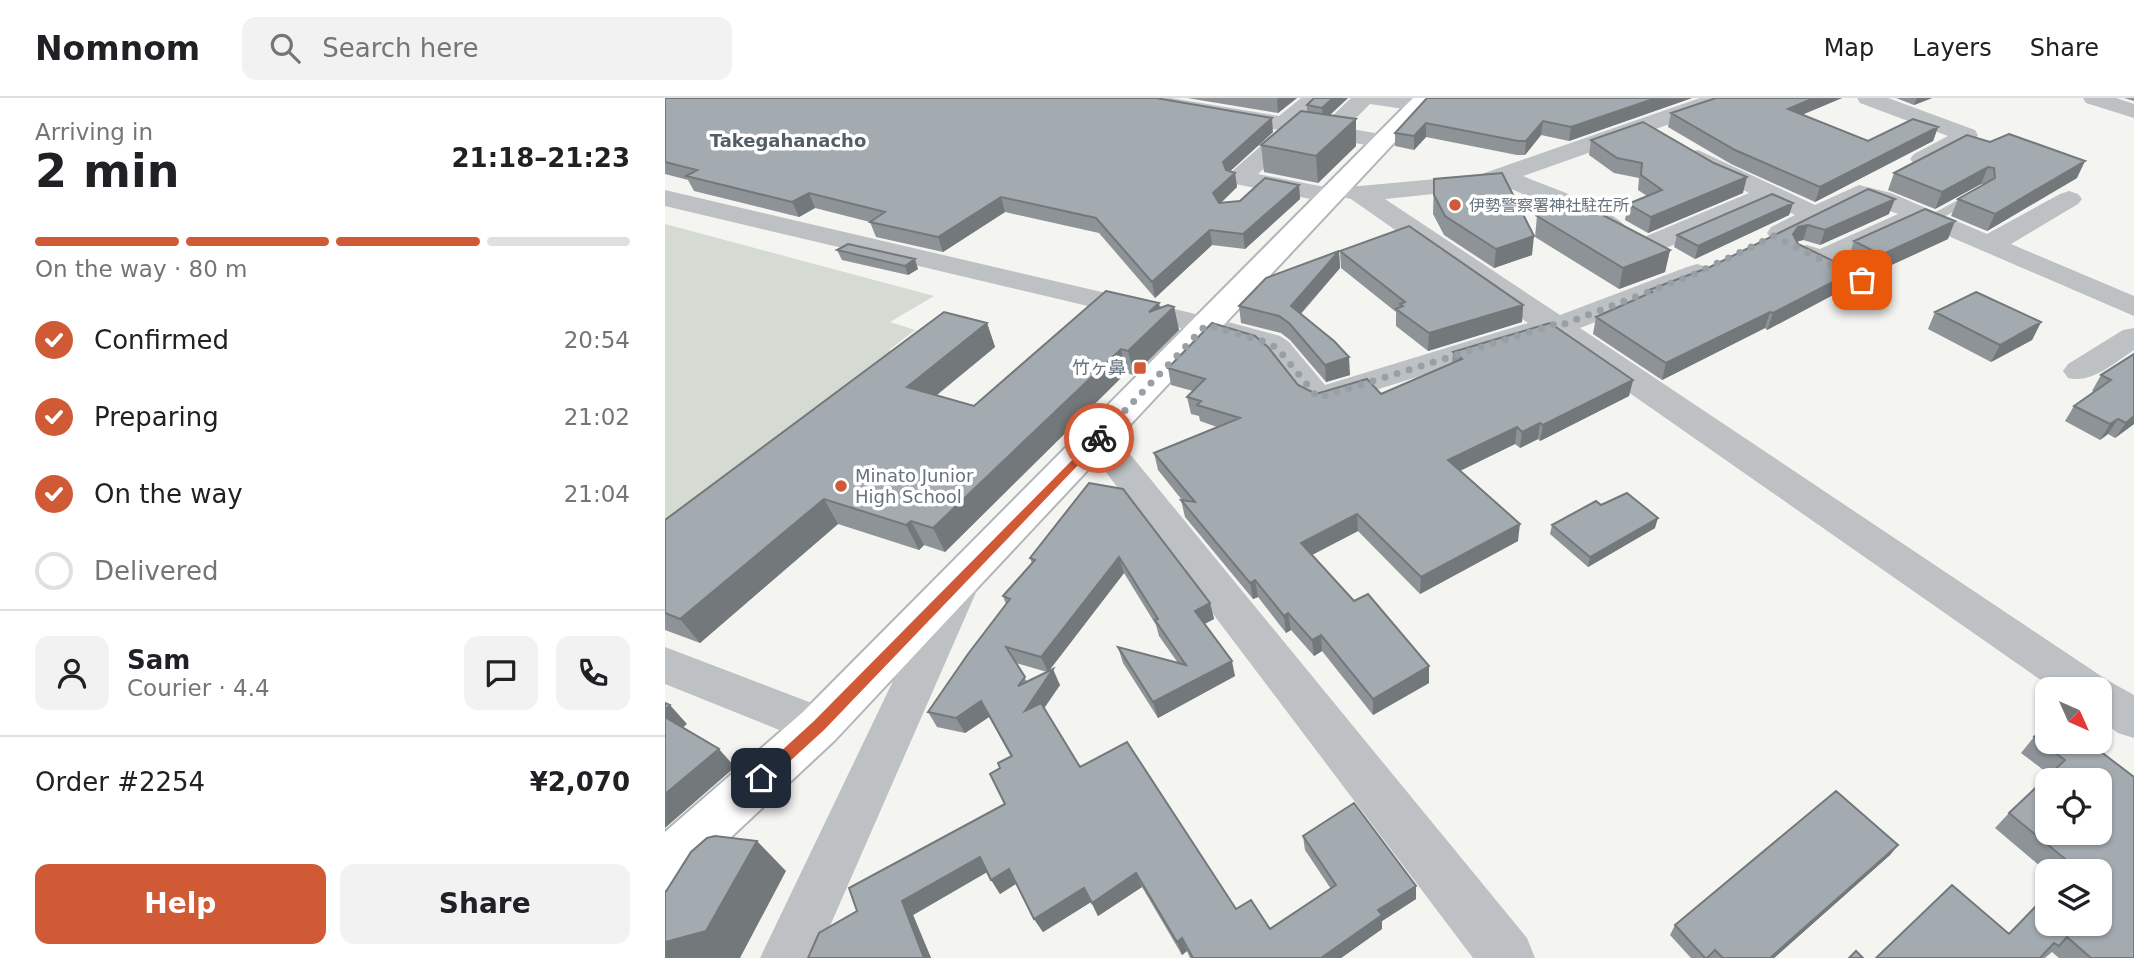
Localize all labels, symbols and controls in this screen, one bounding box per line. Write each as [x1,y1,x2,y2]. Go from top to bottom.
search box [242,17,732,80]
text: Nomnom [35,29,200,68]
icon: search [266,29,304,67]
text: Search here [322,33,478,63]
text: Map [1824,34,1874,62]
text: Layers [1912,34,1992,62]
text: Share [2030,34,2099,62]
text: Arriving in [35,119,153,145]
district label: Takegahanacho [710,130,866,151]
text: 21:18–21:23 [451,143,630,173]
text: 2 min [35,144,179,198]
place label: 伊勢警察署神社駐在所 [1469,196,1629,215]
marker: 伊勢警察署神社駐在所 [1447,197,1463,213]
pin [1832,250,1892,310]
text: On the way · 80 m [35,256,247,282]
icon: bag [1843,261,1881,299]
icon: check [35,321,73,359]
text: Confirmed [94,325,229,355]
text: 20:54 [564,327,630,353]
place label: 竹ヶ鼻 [1072,357,1126,378]
marker: 竹ヶ鼻 [1132,360,1148,376]
icon: check [35,398,73,436]
text: Preparing [94,402,219,432]
courier [1064,403,1134,473]
text: 21:02 [564,404,630,430]
icon: bike [1080,419,1118,457]
place label: Minato Junior High School [855,465,974,507]
icon: check [35,475,73,513]
marker: Minato Junior High School [833,478,849,494]
text: On the way [94,479,243,509]
text: 21:04 [564,481,630,507]
text: Delivered [94,556,218,586]
button: person [35,636,109,710]
button: chat [464,636,538,710]
button: phone [556,636,630,710]
text: Sam [127,645,190,675]
text: Courier · 4.4 [127,675,270,701]
north arrow [2035,677,2112,754]
map controls [2035,677,2112,936]
pin [731,748,791,808]
icon: home [742,759,780,797]
text: Order #2254 [35,767,205,797]
text: ¥2,070 [530,767,630,797]
button: locate [2035,768,2112,845]
button: layers [2035,859,2112,936]
button: Help [35,864,326,944]
button: Share [340,864,630,944]

